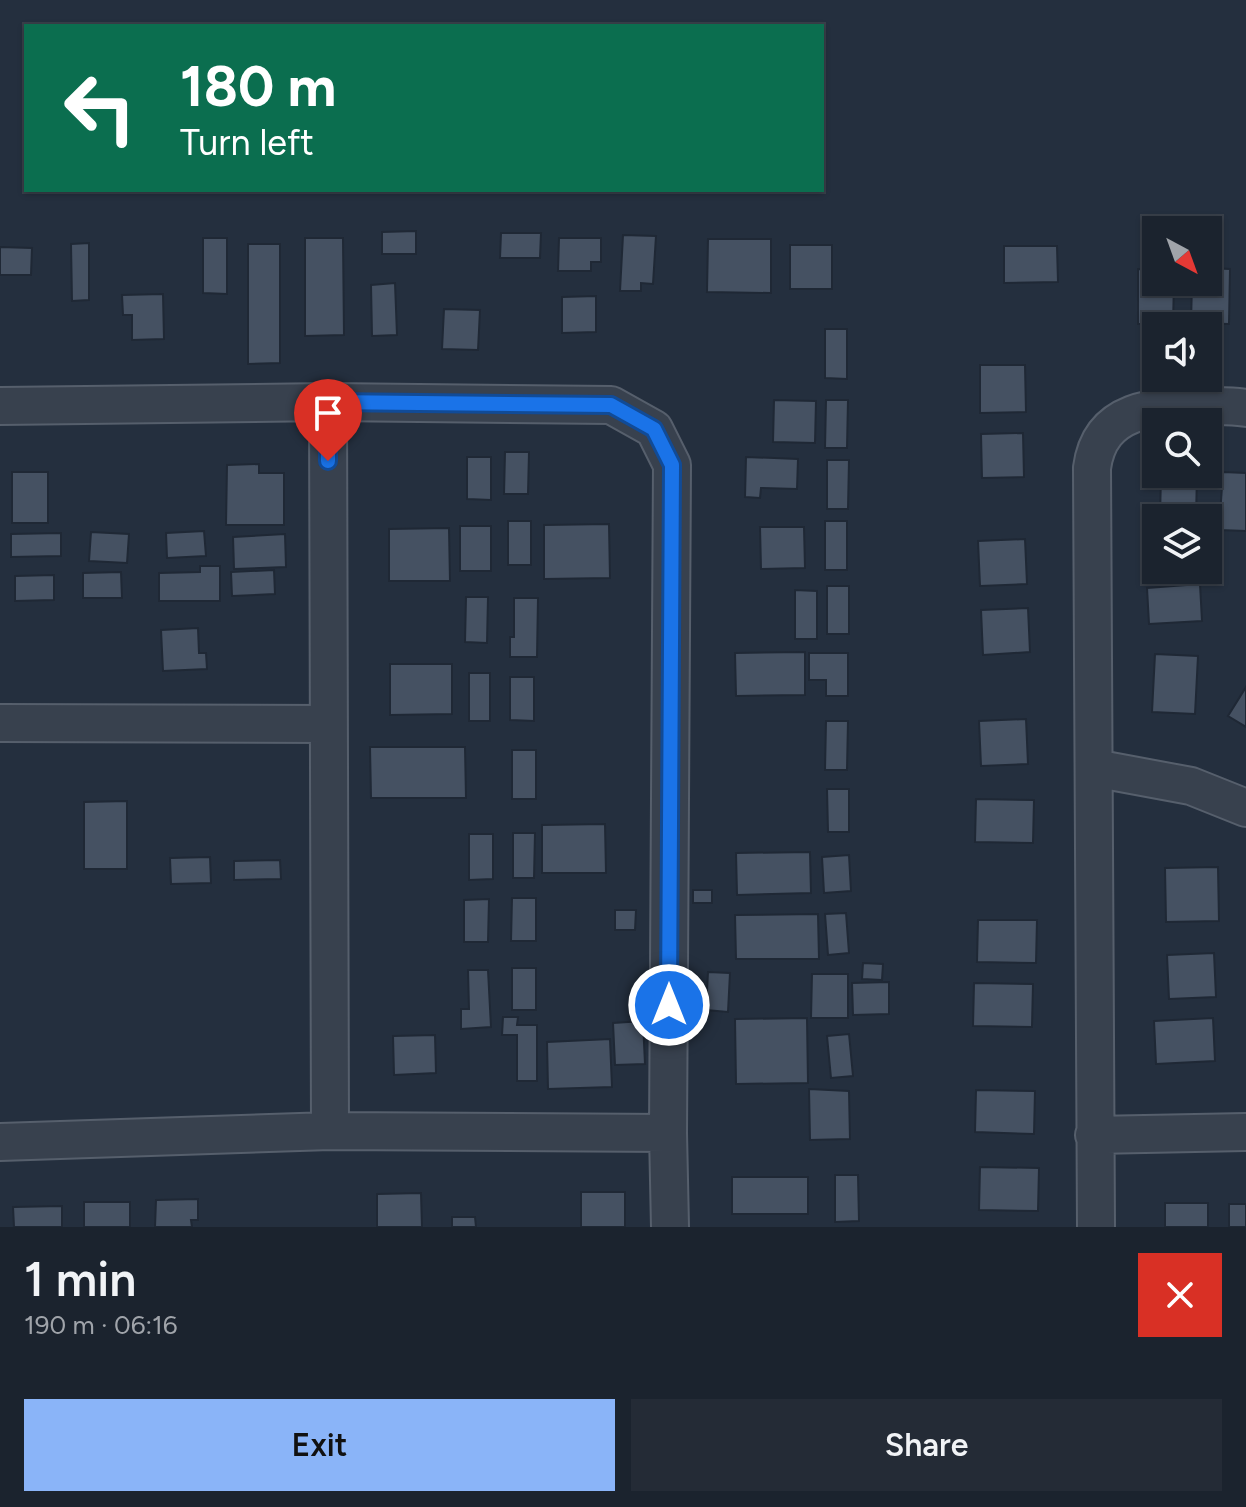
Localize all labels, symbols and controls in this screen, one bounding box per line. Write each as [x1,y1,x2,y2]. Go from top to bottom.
text: 180 m [180,53,336,120]
icon: left [48,56,152,160]
text: Turn left [180,121,314,164]
north arrow [1142,216,1222,296]
map controls [1142,216,1222,584]
button: sound [1142,312,1222,392]
pin [294,379,362,461]
icon: arrive [306,391,350,435]
button: search [1142,408,1222,488]
button: layers [1142,504,1222,584]
position arrow [627,963,711,1047]
text: 1 min [24,1250,136,1308]
button: close [1138,1253,1222,1337]
text: 190 m · 06:16 [24,1309,178,1341]
button: Exit [24,1399,615,1491]
button: Share [631,1399,1222,1491]

